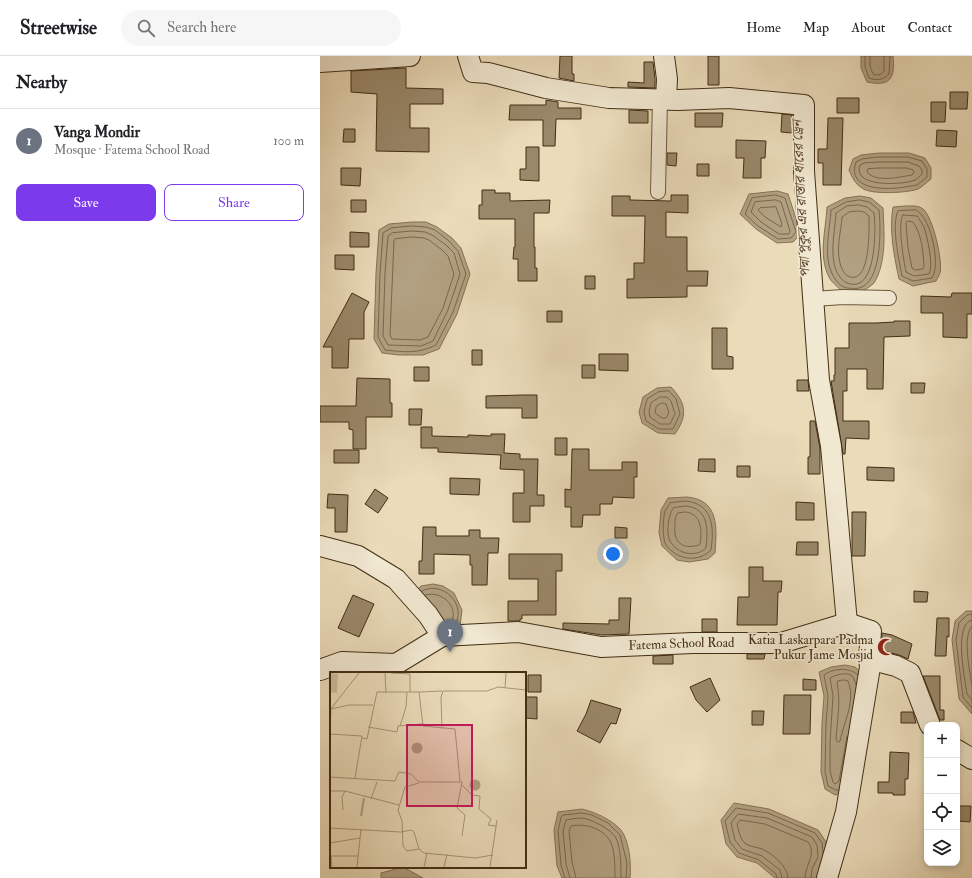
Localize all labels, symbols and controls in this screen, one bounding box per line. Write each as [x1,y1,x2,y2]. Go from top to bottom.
search box [121,10,401,46]
text: Streetwise [20,16,97,40]
icon: search [135,17,157,39]
text: Search here [167,18,236,37]
text: Home [746,19,781,36]
text: Map [803,19,829,36]
text: About [851,19,885,36]
text: Contact [907,19,952,36]
text: Nearby [16,72,67,93]
water label: পদ্মা পুকুর এর রাস্তার ধারের ড্রেন [788,117,814,278]
text: Vanga Mondir [54,123,140,142]
text: 1 [27,133,31,149]
text: 100 m [273,133,304,149]
text: Mosque · Fatema School Road [54,142,210,158]
button: Save [16,184,156,221]
button: Share [164,184,304,221]
your location [603,544,623,564]
pin: 1 [437,619,463,652]
place label: Katia Laskarpara Padma Pukur Jame Mosjid [748,632,874,663]
street label: Fatema School Road [628,635,735,654]
mosque icon: Katia Laskarpara Padma Pukur Jame Mosjid [876,637,896,657]
inset map [330,672,526,868]
map controls [924,722,960,866]
button: + [924,722,960,758]
button: − [924,758,960,794]
button: locate [924,794,960,830]
button: layers [924,830,960,866]

